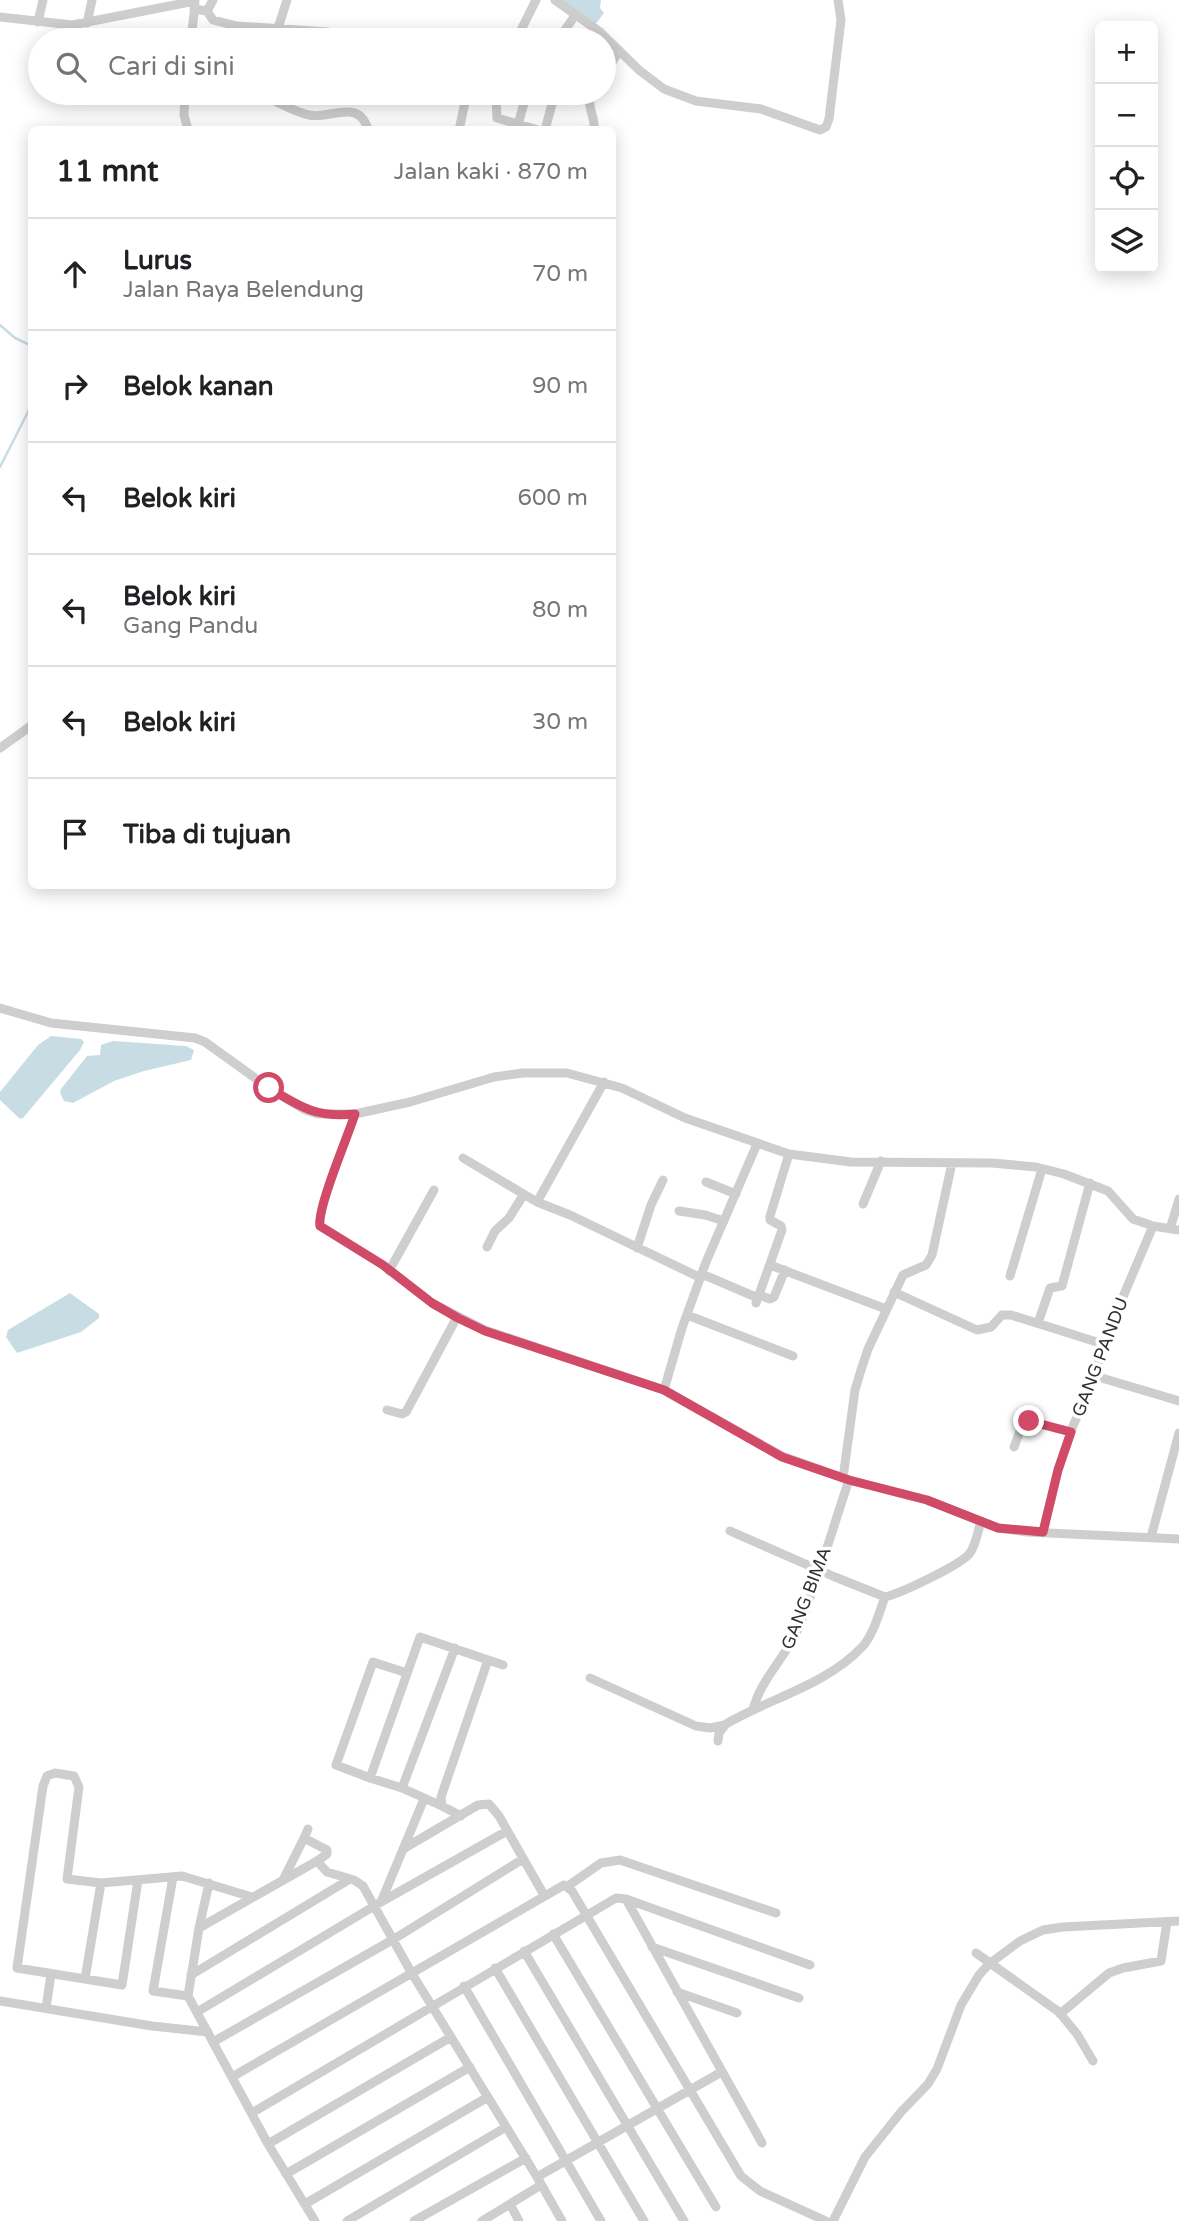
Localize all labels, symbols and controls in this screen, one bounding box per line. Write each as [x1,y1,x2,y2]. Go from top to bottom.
map controls [1095,21,1158,273]
button: + [1095,21,1158,84]
search box [28,28,616,105]
icon: search [52,48,90,86]
text: Cari di sini [108,51,235,82]
button: − [1095,84,1158,147]
button: locate [1095,147,1158,210]
text: 11 mnt [56,153,158,190]
text: Jalan kaki · 870 m [394,158,588,186]
button: layers [1095,210,1158,273]
text: Lurus [123,245,192,276]
icon: ahead [56,255,94,293]
text: 70 m [532,260,588,288]
text: Jalan Raya Belendung [123,276,364,304]
icon: right [56,367,94,405]
text: Belok kanan [123,371,274,402]
text: 90 m [532,372,588,400]
icon: left [56,479,94,517]
text: Belok kiri [123,483,236,514]
text: 600 m [518,484,588,512]
text: Belok kiri [123,581,236,612]
icon: left [56,591,94,629]
text: 80 m [532,596,588,624]
text: Gang Pandu [123,612,258,640]
icon: left [56,703,94,741]
text: Belok kiri [123,707,236,738]
text: 30 m [532,708,588,736]
icon: arrive [56,815,94,853]
text: Tiba di tujuan [123,819,291,850]
route start [253,1072,284,1103]
street label: GANG PANDU [1067,1294,1133,1420]
route end [1013,1405,1044,1436]
street label: GANG BIMA [776,1544,836,1652]

